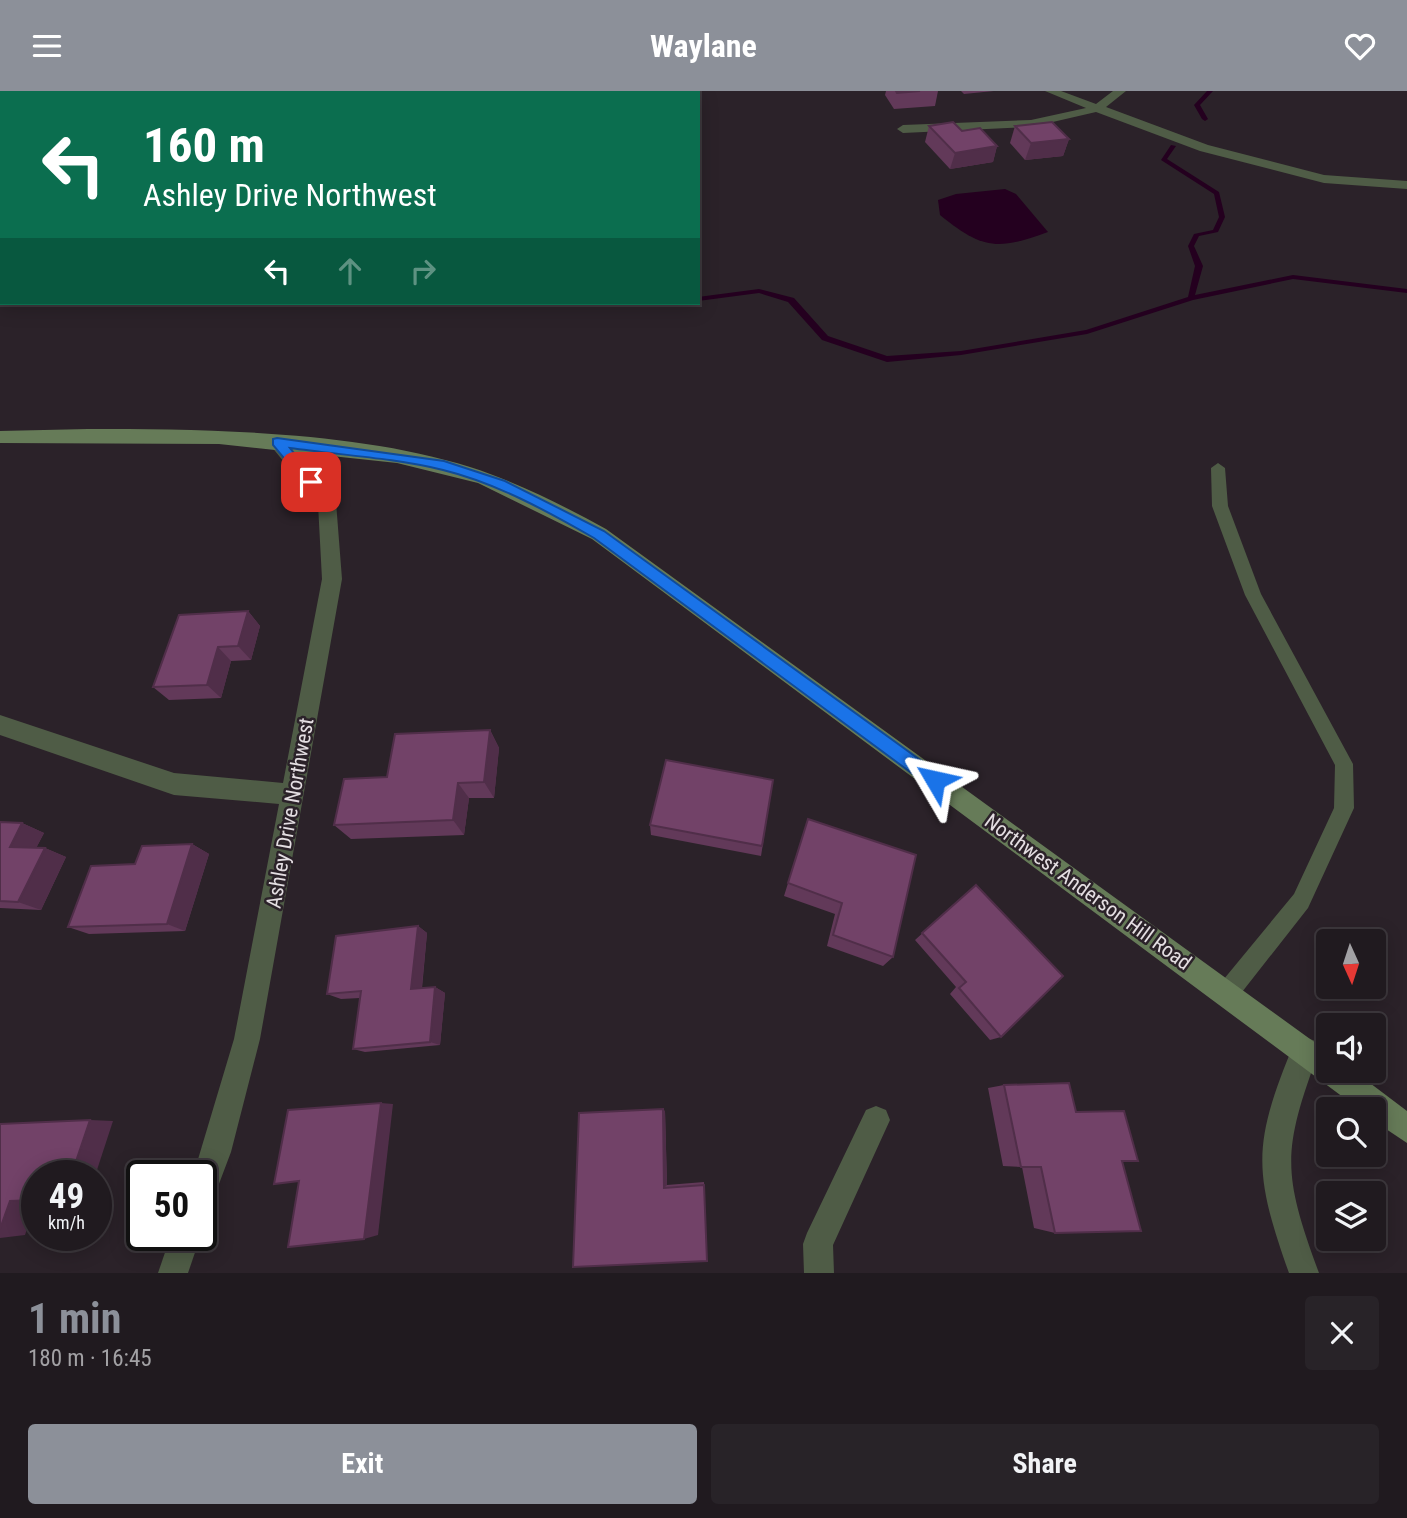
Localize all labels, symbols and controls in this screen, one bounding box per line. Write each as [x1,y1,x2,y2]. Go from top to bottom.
icon: menu [28,27,66,65]
text: Waylane [650,27,757,65]
icon: heart [1341,27,1379,65]
text: 160 m [143,117,265,174]
icon: left [28,119,119,210]
text: Ashley Drive Northwest [143,176,437,214]
icon: left [258,252,296,290]
icon: ahead [331,252,369,290]
icon: right [404,252,442,290]
pin [281,452,341,512]
icon: arrive [292,463,330,501]
street label: Ashley Drive Northwest [261,716,319,910]
position arrow [898,743,972,817]
street label: Northwest Anderson Hill Road [980,809,1196,975]
north arrow [1316,929,1386,999]
map controls [1316,929,1386,1251]
button: sound [1316,1013,1386,1083]
button: search [1316,1097,1386,1167]
speed limit sign: 50 [126,1160,217,1251]
text: 49 [49,1176,84,1217]
button: layers [1316,1181,1386,1251]
text: km/h [48,1212,85,1233]
text: 1 min [28,1294,121,1343]
button: close [1305,1296,1379,1370]
text: 180 m · 16:45 [28,1345,152,1372]
button: Exit [28,1424,697,1504]
button: Share [711,1424,1379,1504]

